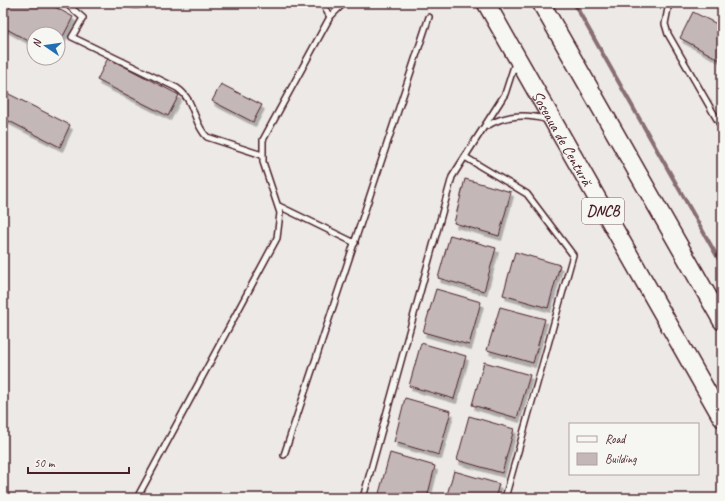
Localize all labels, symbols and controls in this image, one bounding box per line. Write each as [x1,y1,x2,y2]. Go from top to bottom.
north arrow [26,26,66,66]
text: N [29,37,44,49]
street label: Șoseaua de Centură [527,87,598,191]
road number: DNCB [582,198,624,224]
legend [569,423,699,475]
text: Road [605,431,627,447]
scale bar [28,449,129,475]
text: Building [605,451,637,467]
text: 50 m [34,455,56,471]

